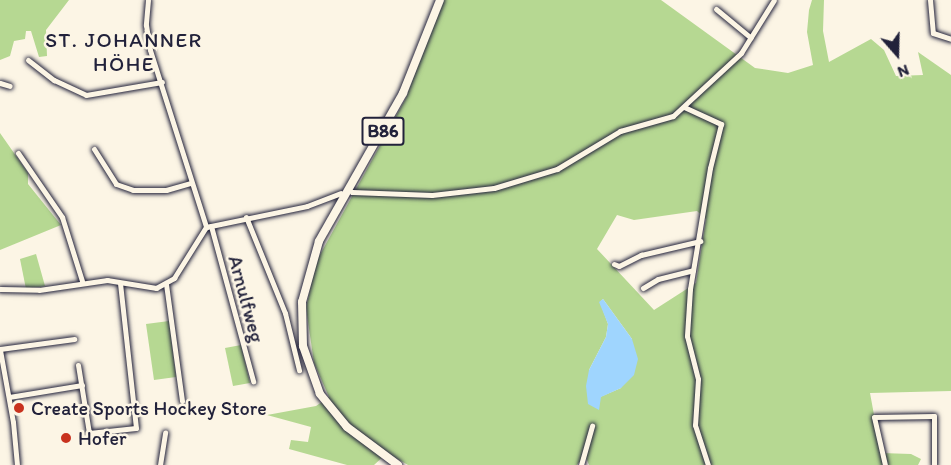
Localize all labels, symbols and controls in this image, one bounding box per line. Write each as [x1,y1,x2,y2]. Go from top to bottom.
north arrow [867,24,927,84]
district label: ST. JOHANNER HÖHE [45,27,203,77]
text: N [895,61,912,82]
road number: B86 [360,116,406,146]
street label: Arnulfweg [223,253,269,345]
place label: Create Sports Hockey Store [31,396,266,420]
marker: Create Sports Hockey Store [12,401,26,415]
place label: Hofer [78,426,127,450]
marker: Hofer [59,431,73,445]

